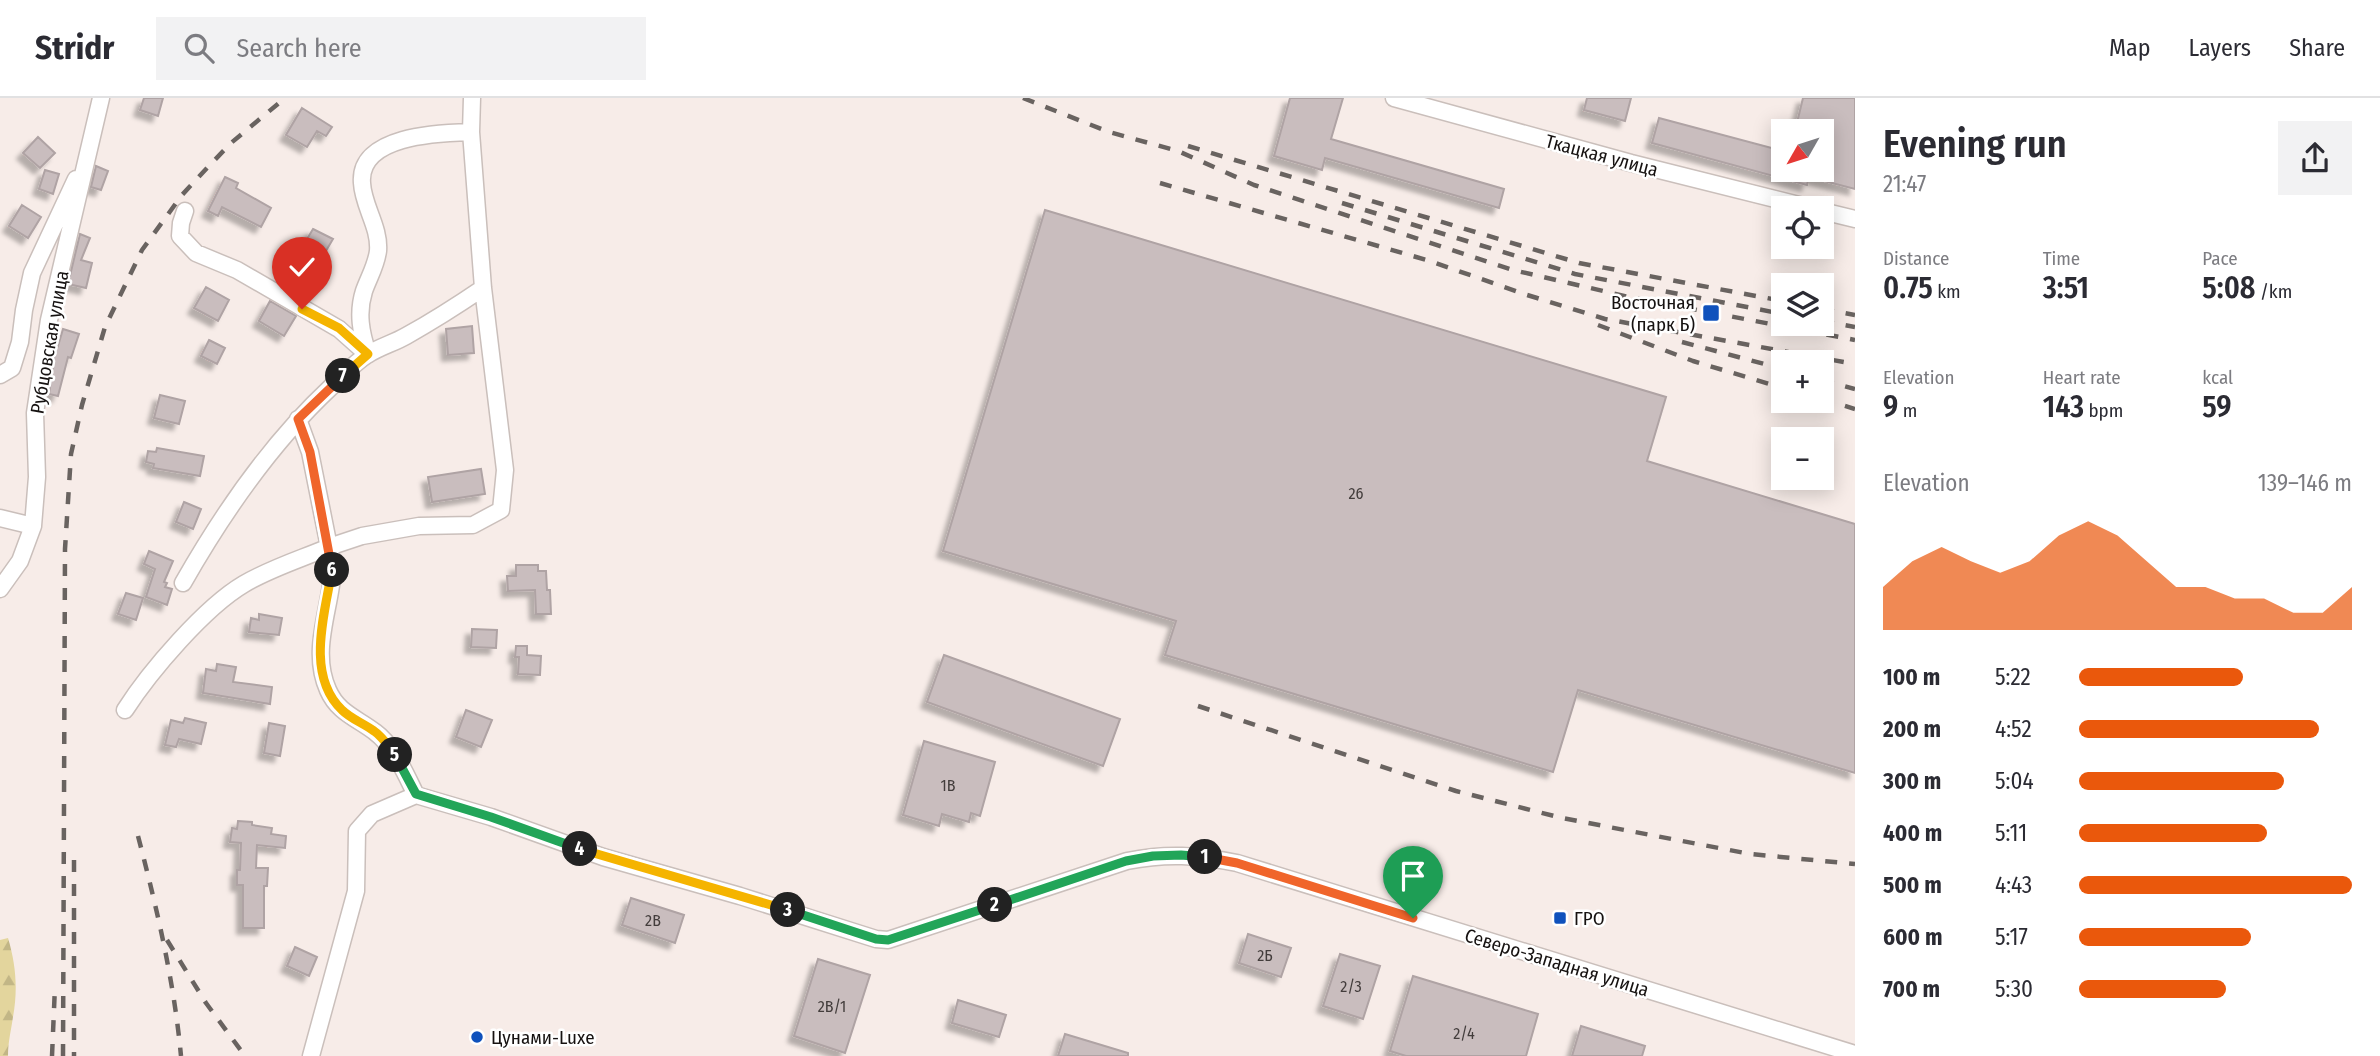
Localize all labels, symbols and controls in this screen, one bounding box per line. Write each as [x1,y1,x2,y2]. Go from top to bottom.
search box [156,17,646,80]
text: Stridr [35,28,114,68]
icon: search [180,29,218,67]
text: Search here [236,33,362,64]
text: Map [2109,34,2151,62]
text: Layers [2189,34,2251,62]
text: Share [2289,34,2345,62]
north arrow [1771,119,1834,182]
map controls [1771,119,1834,490]
text: Evening run [1883,121,2067,167]
button: share [2278,121,2352,195]
street label: Ткацкая улица [1543,129,1661,182]
text: 21:47 [1883,170,1926,198]
button: locate [1771,196,1834,259]
pin [272,237,332,309]
text: Distance [1883,247,1950,270]
text: Time [2043,247,2080,270]
text: Pace [2202,247,2238,270]
icon: check [283,248,321,286]
street label: Рубцовская улица [26,269,73,416]
text: 0.75 [1883,270,1933,306]
text: 3:51 [2043,270,2089,306]
text: 5:08 [2202,270,2255,306]
button: layers [1771,273,1834,336]
text: km [1933,280,1961,303]
text: /km [2255,280,2292,303]
place label: Восточная (парк Б) [1611,291,1695,336]
marker: Восточная (парк Б) [1701,303,1721,323]
button: + [1771,350,1834,413]
pin: 7 [326,358,360,394]
text: 7 [338,364,347,387]
text: Elevation [1883,366,1955,389]
text: Heart rate [2043,366,2121,389]
text: kcal [2202,366,2233,389]
text: 9 [1883,389,1898,425]
text: 143 [2043,389,2084,425]
text: 59 [2202,389,2232,425]
text: m [1898,399,1917,422]
text: bpm [2084,399,2123,422]
button: − [1771,427,1834,490]
text: Elevation [1883,469,1970,497]
text: 139–146 m [2258,469,2352,497]
house number: 26 [1349,484,1364,503]
pin: 6 [314,552,350,588]
text: 6 [327,558,336,581]
text: 100 m [1883,663,1940,691]
text: 5:22 [1995,663,2031,691]
text: 200 m [1883,715,1941,743]
text: 4:52 [1995,715,2032,743]
pin: 5 [378,738,412,772]
text: 5 [390,743,399,766]
text: 300 m [1883,767,1941,795]
text: 5:04 [1995,767,2034,795]
house number: 1В [941,776,956,795]
text: 400 m [1883,819,1942,847]
text: 5:11 [1995,819,2027,847]
pin: 4 [562,832,598,866]
text: 4 [575,837,584,860]
pin: 1 [1188,840,1222,874]
text: 1 [1200,845,1209,868]
pin [1383,846,1443,918]
icon: arrive [1394,857,1432,895]
text: 500 m [1883,871,1942,899]
text: 4:43 [1995,871,2032,899]
pin: 2 [978,888,1012,922]
pin: 3 [770,892,806,928]
text: 2 [990,893,999,916]
text: 3 [783,898,792,921]
place label: ГРО [1574,907,1605,930]
marker: ГРО [1552,910,1568,926]
house number: 2В [645,911,661,930]
text: 600 m [1883,923,1942,951]
text: 5:17 [1995,923,2028,951]
street label: Северо-Западная улица [1462,924,1652,1001]
house number: 2Б [1257,946,1273,965]
text: 700 m [1883,975,1940,1003]
text: 5:30 [1995,975,2033,1003]
house number: 2/3 [1340,977,1362,996]
house number: 2В/1 [818,997,846,1016]
house number: 2/4 [1453,1024,1475,1043]
place label: Цунами-Luxe [491,1026,595,1049]
marker: Цунами-Luxe [469,1029,485,1045]

